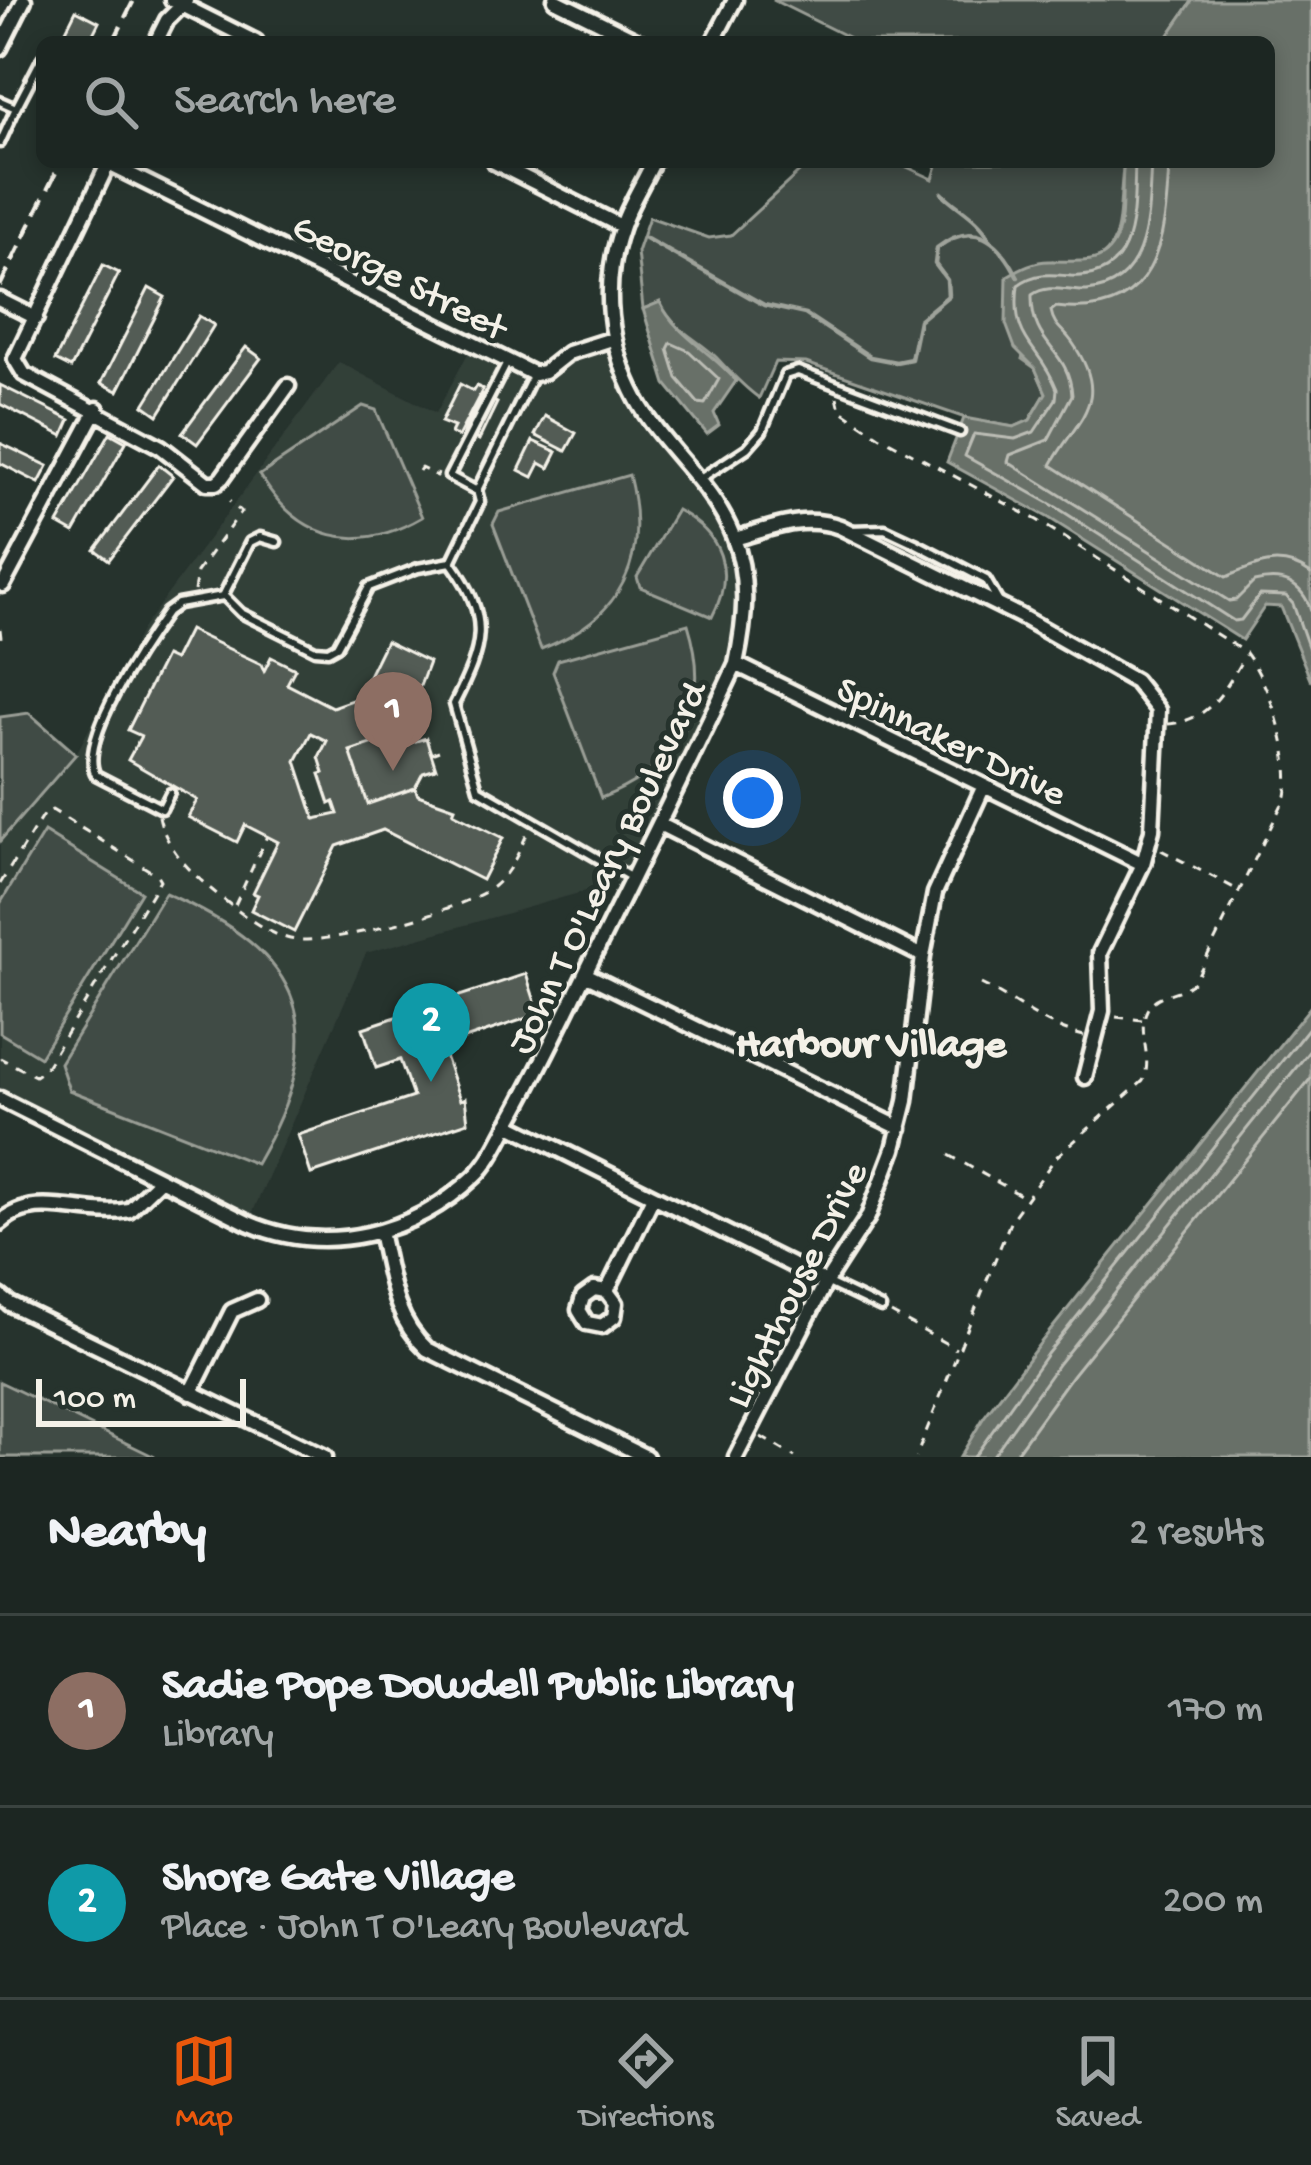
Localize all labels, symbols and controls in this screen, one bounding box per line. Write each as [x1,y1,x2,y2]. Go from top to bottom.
search box [36,36,1275,168]
icon: search [78,69,144,135]
text: Search here [174,76,396,129]
street label: George Street [283,207,515,355]
street label: Spinnaker Drive [827,669,1073,820]
pin: 1 [354,672,432,771]
street label: John T O'Leary Boulevard [500,673,722,1063]
your location [723,768,783,828]
pin: 2 [392,983,470,1082]
district label: Harbour Village [736,1023,1008,1072]
street label: Lighthouse Drive [717,1155,881,1417]
scale bar [36,1373,246,1426]
text: 100 m [54,1381,136,1419]
text: Nearby [48,1505,206,1565]
text: 2 results [1129,1512,1263,1558]
text: Sadie Pope Dowdell Public Library [162,1661,794,1714]
text: 1 [79,1688,95,1734]
text: 170 m [1168,1688,1263,1734]
text: Library [162,1714,274,1760]
text: Shore Gate Village [162,1853,514,1906]
text: 2 [77,1880,97,1926]
text: 200 m [1163,1880,1263,1926]
text: Place · John T O'Leary Boulevard [162,1906,686,1952]
tab: Map [171,2028,237,2138]
tab: Directions [579,2028,713,2138]
tab: Saved [1055,2028,1140,2138]

